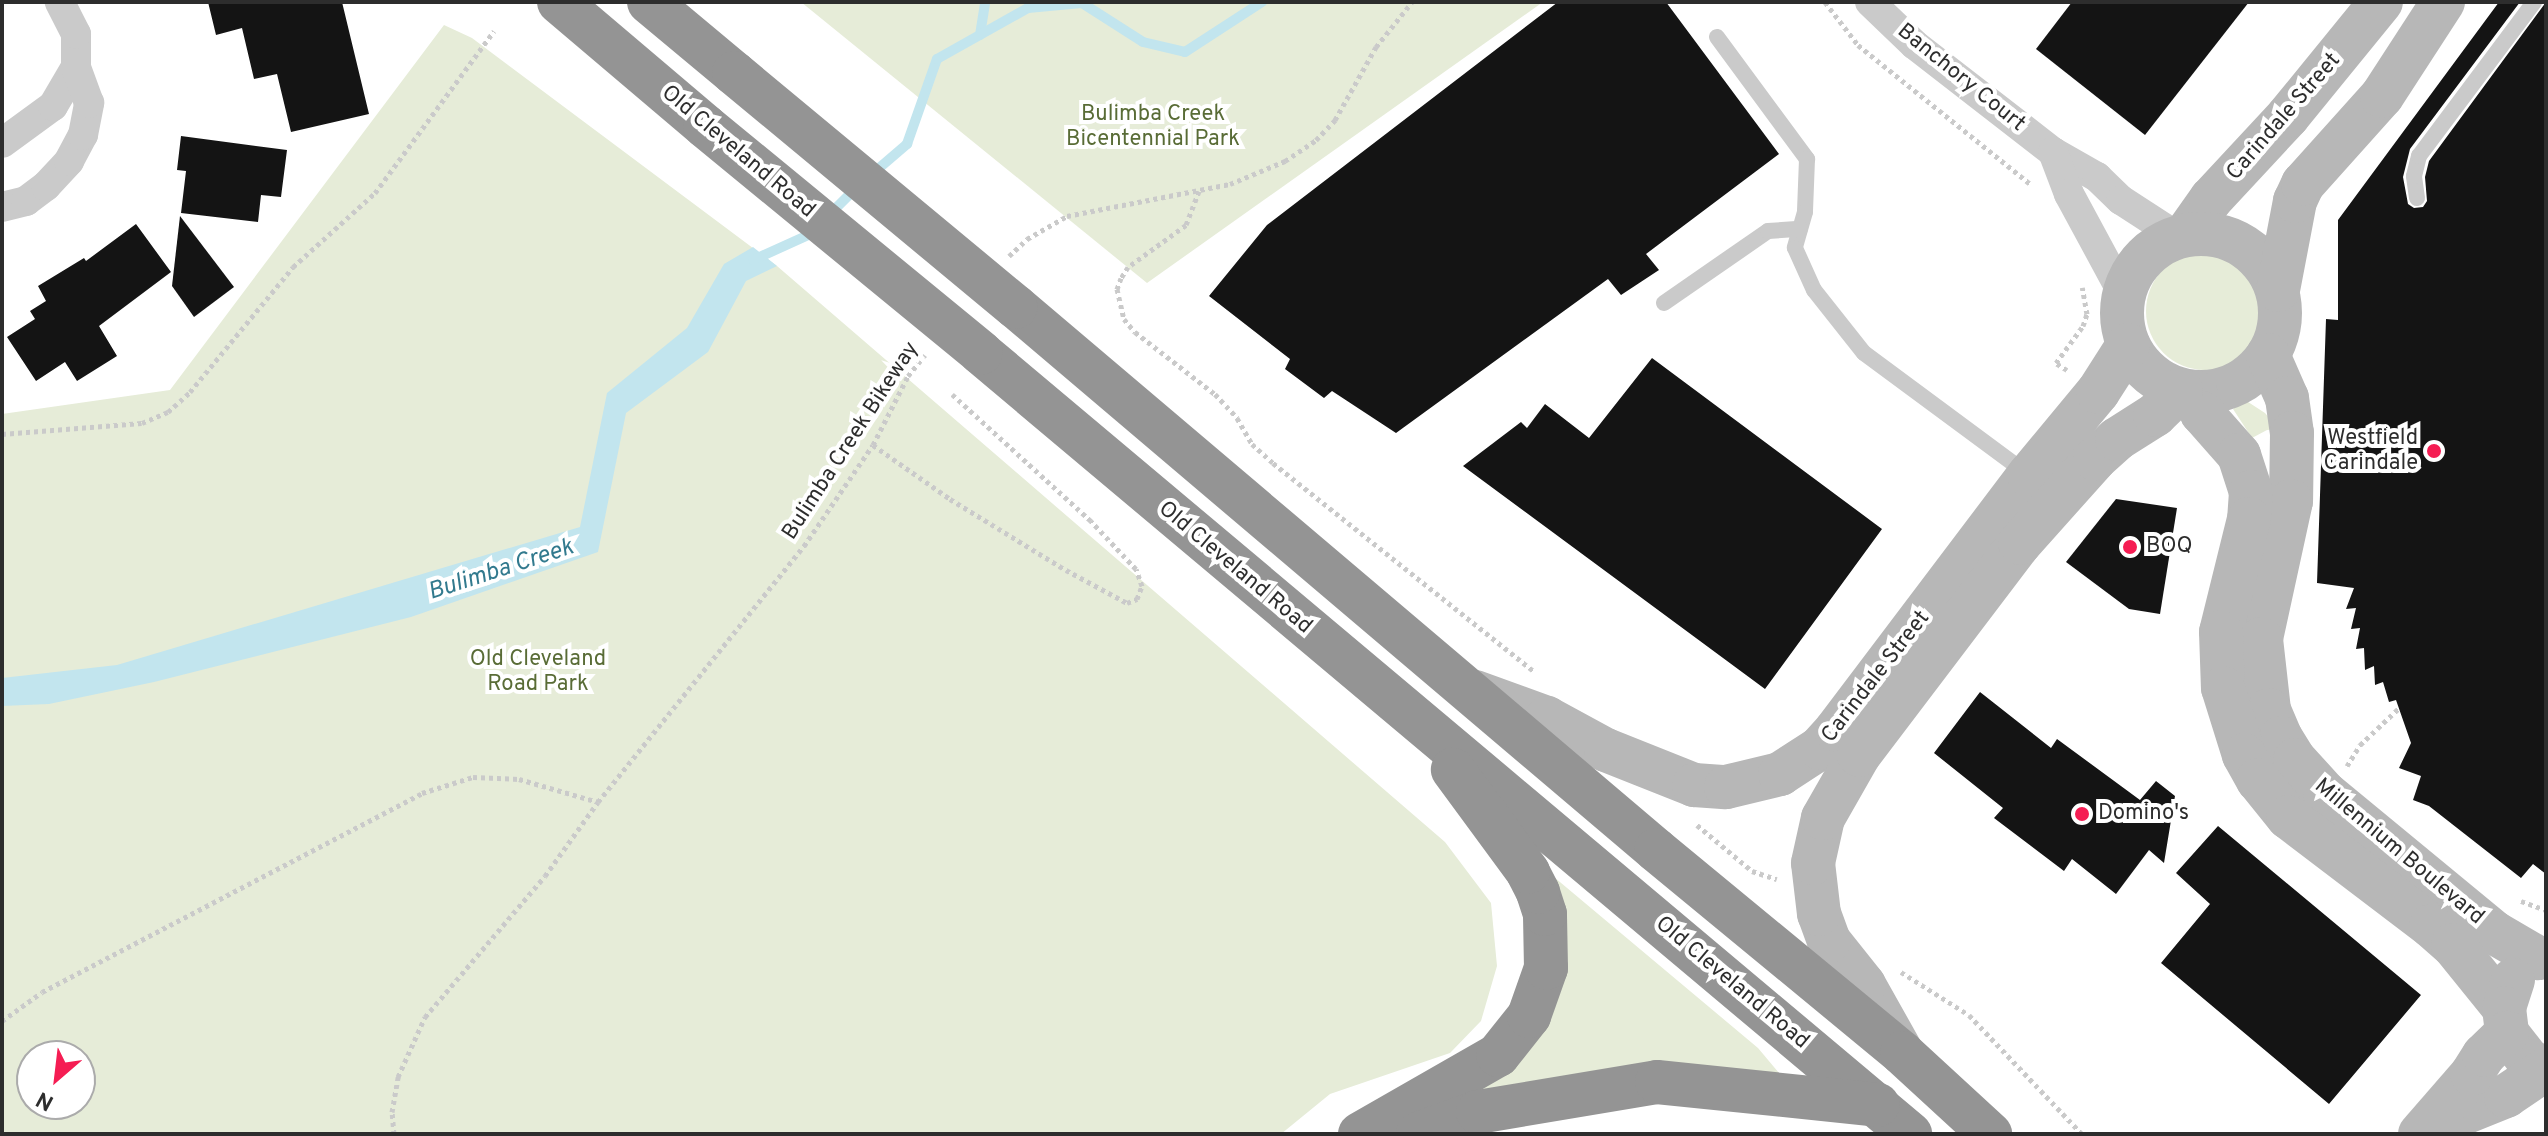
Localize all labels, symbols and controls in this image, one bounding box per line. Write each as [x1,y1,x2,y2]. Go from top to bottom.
street label: Banchory Court [1892,18,2030,138]
street label: Carindale Street [2222,48,2346,186]
street label: Old Cleveland Road [656,80,820,224]
park label: Bulimba Creek Bicentennial Park [1066,101,1240,152]
street label: Bulimba Creek Bikeway [777,337,925,545]
place label: Westfield Carindale [2324,425,2418,476]
marker: Westfield Carindale [2425,442,2443,460]
street label: Old Cleveland Road [1153,496,1317,640]
water label: Bulimba Creek [425,534,577,608]
place label: BOQ [2146,534,2192,560]
marker: BOQ [2121,538,2139,556]
street label: Carindale Street [1816,606,1936,748]
park label: Old Cleveland Road Park [470,646,606,698]
street label: Millennium Boulevard [2309,773,2489,931]
place label: Domino's [2098,801,2189,827]
marker: Domino's [2073,805,2091,823]
street label: Old Cleveland Road [1650,911,1814,1055]
north arrow [16,1040,96,1120]
text: N [32,1084,59,1115]

